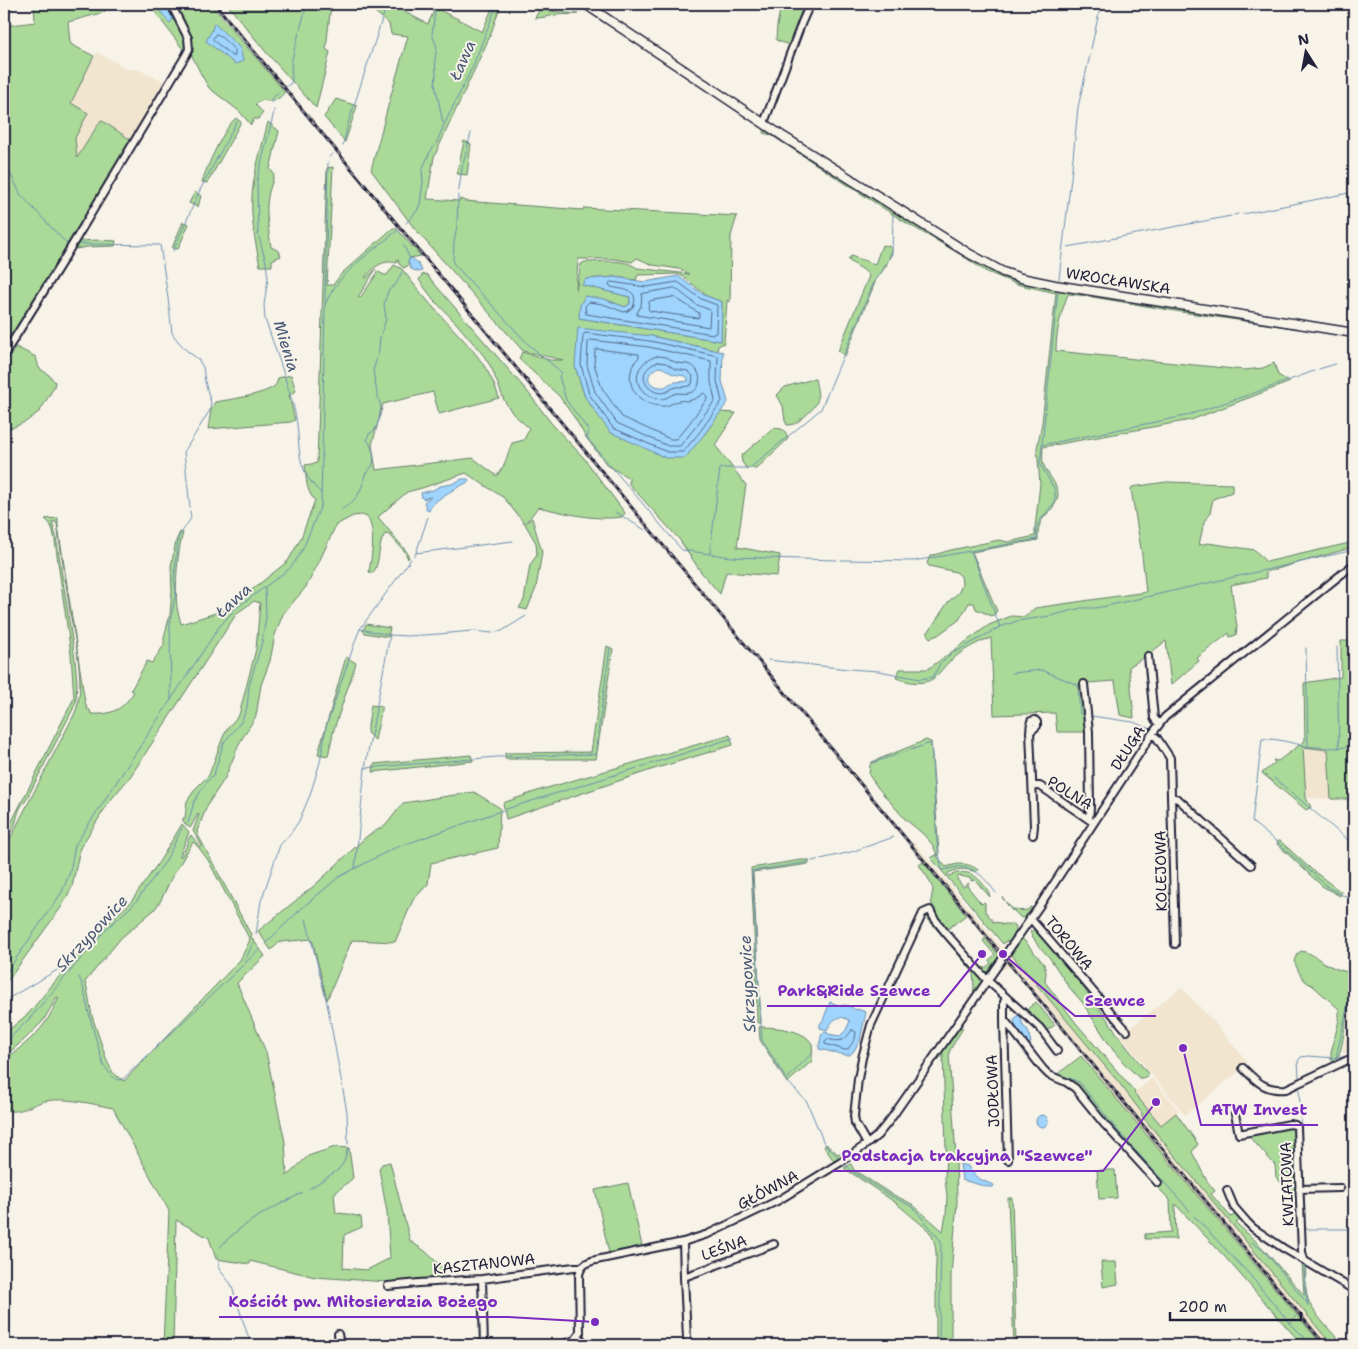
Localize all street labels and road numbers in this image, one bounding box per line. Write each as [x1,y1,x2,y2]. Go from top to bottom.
street label: WROCŁAWSKA [1064,263,1172,299]
street label: DŁUGA [1106,722,1150,774]
street label: POLNA [1044,771,1096,815]
street label: KOLEJOWA [1150,830,1172,912]
street label: TOROWA [1041,912,1098,974]
street label: JODŁOWA [982,1054,1004,1128]
street label: KWIATOWA [1276,1141,1298,1227]
street label: GŁÓWNA [733,1165,802,1214]
street label: LEŚNA [698,1230,750,1265]
street label: KASZTANOWA [432,1249,536,1279]

